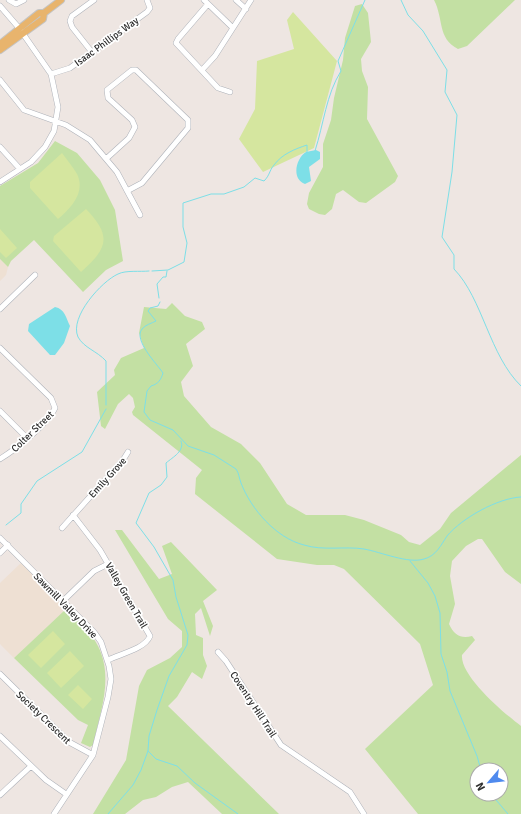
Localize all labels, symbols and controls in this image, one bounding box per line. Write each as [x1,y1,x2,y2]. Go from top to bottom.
street label: Isaac Phillips Way [72,14,141,69]
street label: Colter Street [9,408,57,455]
street label: Emily Grove [86,455,129,500]
street label: Valley Green Trail [102,560,150,631]
street label: Sawmill Valley Drive [31,570,100,641]
street label: Coventry Hill Trail [227,669,279,740]
street label: Society Crescent [14,689,73,747]
north arrow [469,762,509,802]
text: N [473,780,488,793]

